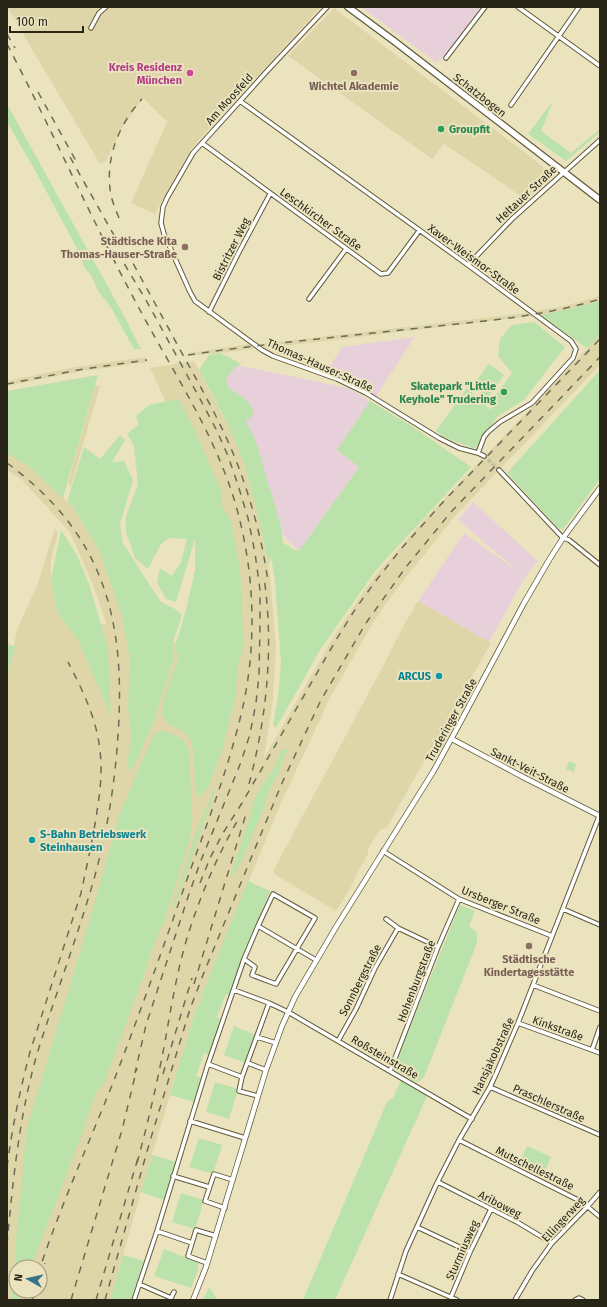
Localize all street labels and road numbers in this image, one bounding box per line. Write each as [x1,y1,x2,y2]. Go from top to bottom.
street label: Am Moosfeld [203,71,256,128]
street label: Schatzbogen [451,71,509,120]
street label: Heltauer Straße [493,163,559,226]
street label: Leschkircher Straße [277,185,364,253]
street label: Bistritzer Weg [210,215,253,283]
street label: Xaver-Weismor-Straße [425,222,522,297]
street label: Thomas-Hauser-Straße [265,336,375,395]
street label: Truderinger Straße [423,676,480,764]
street label: Sankt-Veit-Straße [488,745,571,796]
street label: Ursberger Straße [459,884,542,927]
street label: Hohenburgstraße [395,938,438,1024]
street label: Sonnbergstraße [337,942,384,1018]
street label: Kinkstraße [531,1013,585,1044]
street label: Hansjakobstraße [470,1015,517,1097]
street label: Roßsteinstraße [349,1033,421,1082]
street label: Praschlerstraße [511,1082,587,1125]
street label: Mutschellestraße [493,1144,576,1193]
street label: Ariboweg [476,1188,524,1221]
street label: Ellingerweg [539,1194,588,1245]
street label: Sturmiusweg [443,1218,482,1282]

